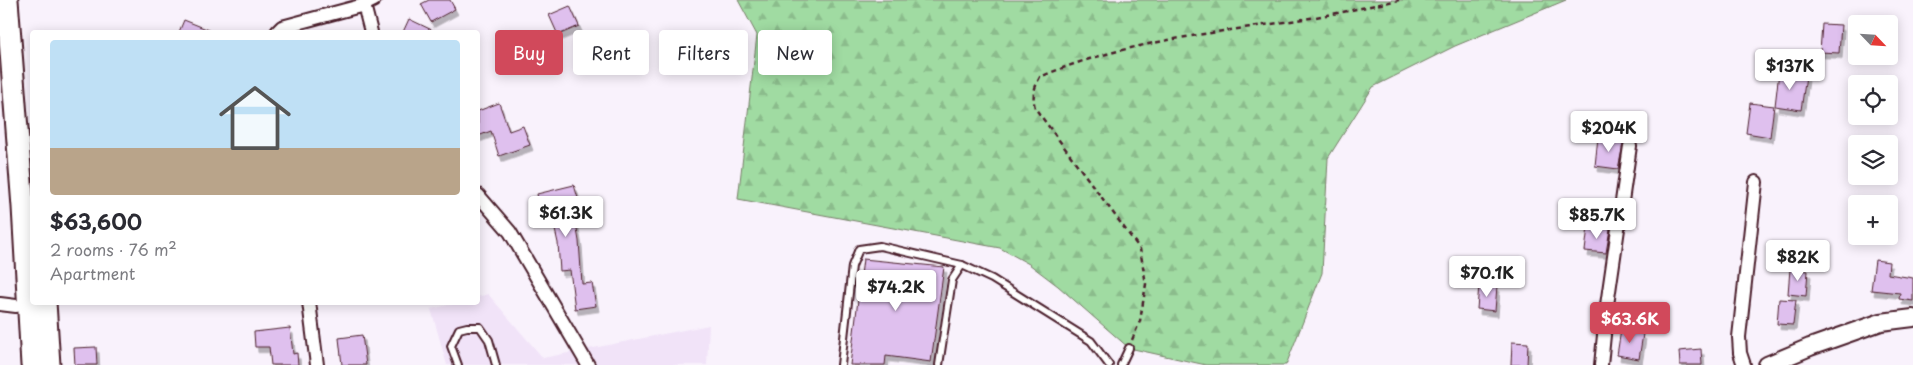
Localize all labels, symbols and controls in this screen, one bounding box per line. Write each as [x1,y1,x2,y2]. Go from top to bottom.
north arrow [1848,15,1898,65]
map controls [1848,15,1898,245]
chip: Buy [495,30,563,75]
chip: Rent [573,30,649,75]
chip: Filters [659,30,748,75]
chip: New [758,30,832,75]
pin: $137K [1755,48,1825,91]
text: $137K [1766,53,1814,77]
icon: home [210,73,300,163]
button: locate [1848,75,1898,125]
pin: $204K [1574,110,1644,153]
text: $204K [1581,115,1637,139]
button: layers [1848,135,1898,185]
button: + [1848,195,1898,245]
pin: $61.3K [525,196,607,238]
pin: $85.7K [1556,198,1638,240]
text: $61.3K [539,200,593,224]
text: $85.7K [1569,202,1625,226]
text: $63,600 [50,205,142,237]
text: 2 rooms · 76 m² [50,237,177,261]
pin: $82K [1768,240,1828,282]
text: $82K [1777,244,1819,268]
pin: $70.1K [1446,256,1528,298]
text: $70.1K [1460,260,1514,284]
text: Apartment [50,261,135,285]
pin: $74.2K [855,270,937,312]
text: $74.2K [867,274,925,298]
pin: $63.6K [1589,302,1671,344]
text: $63.6K [1601,306,1659,330]

